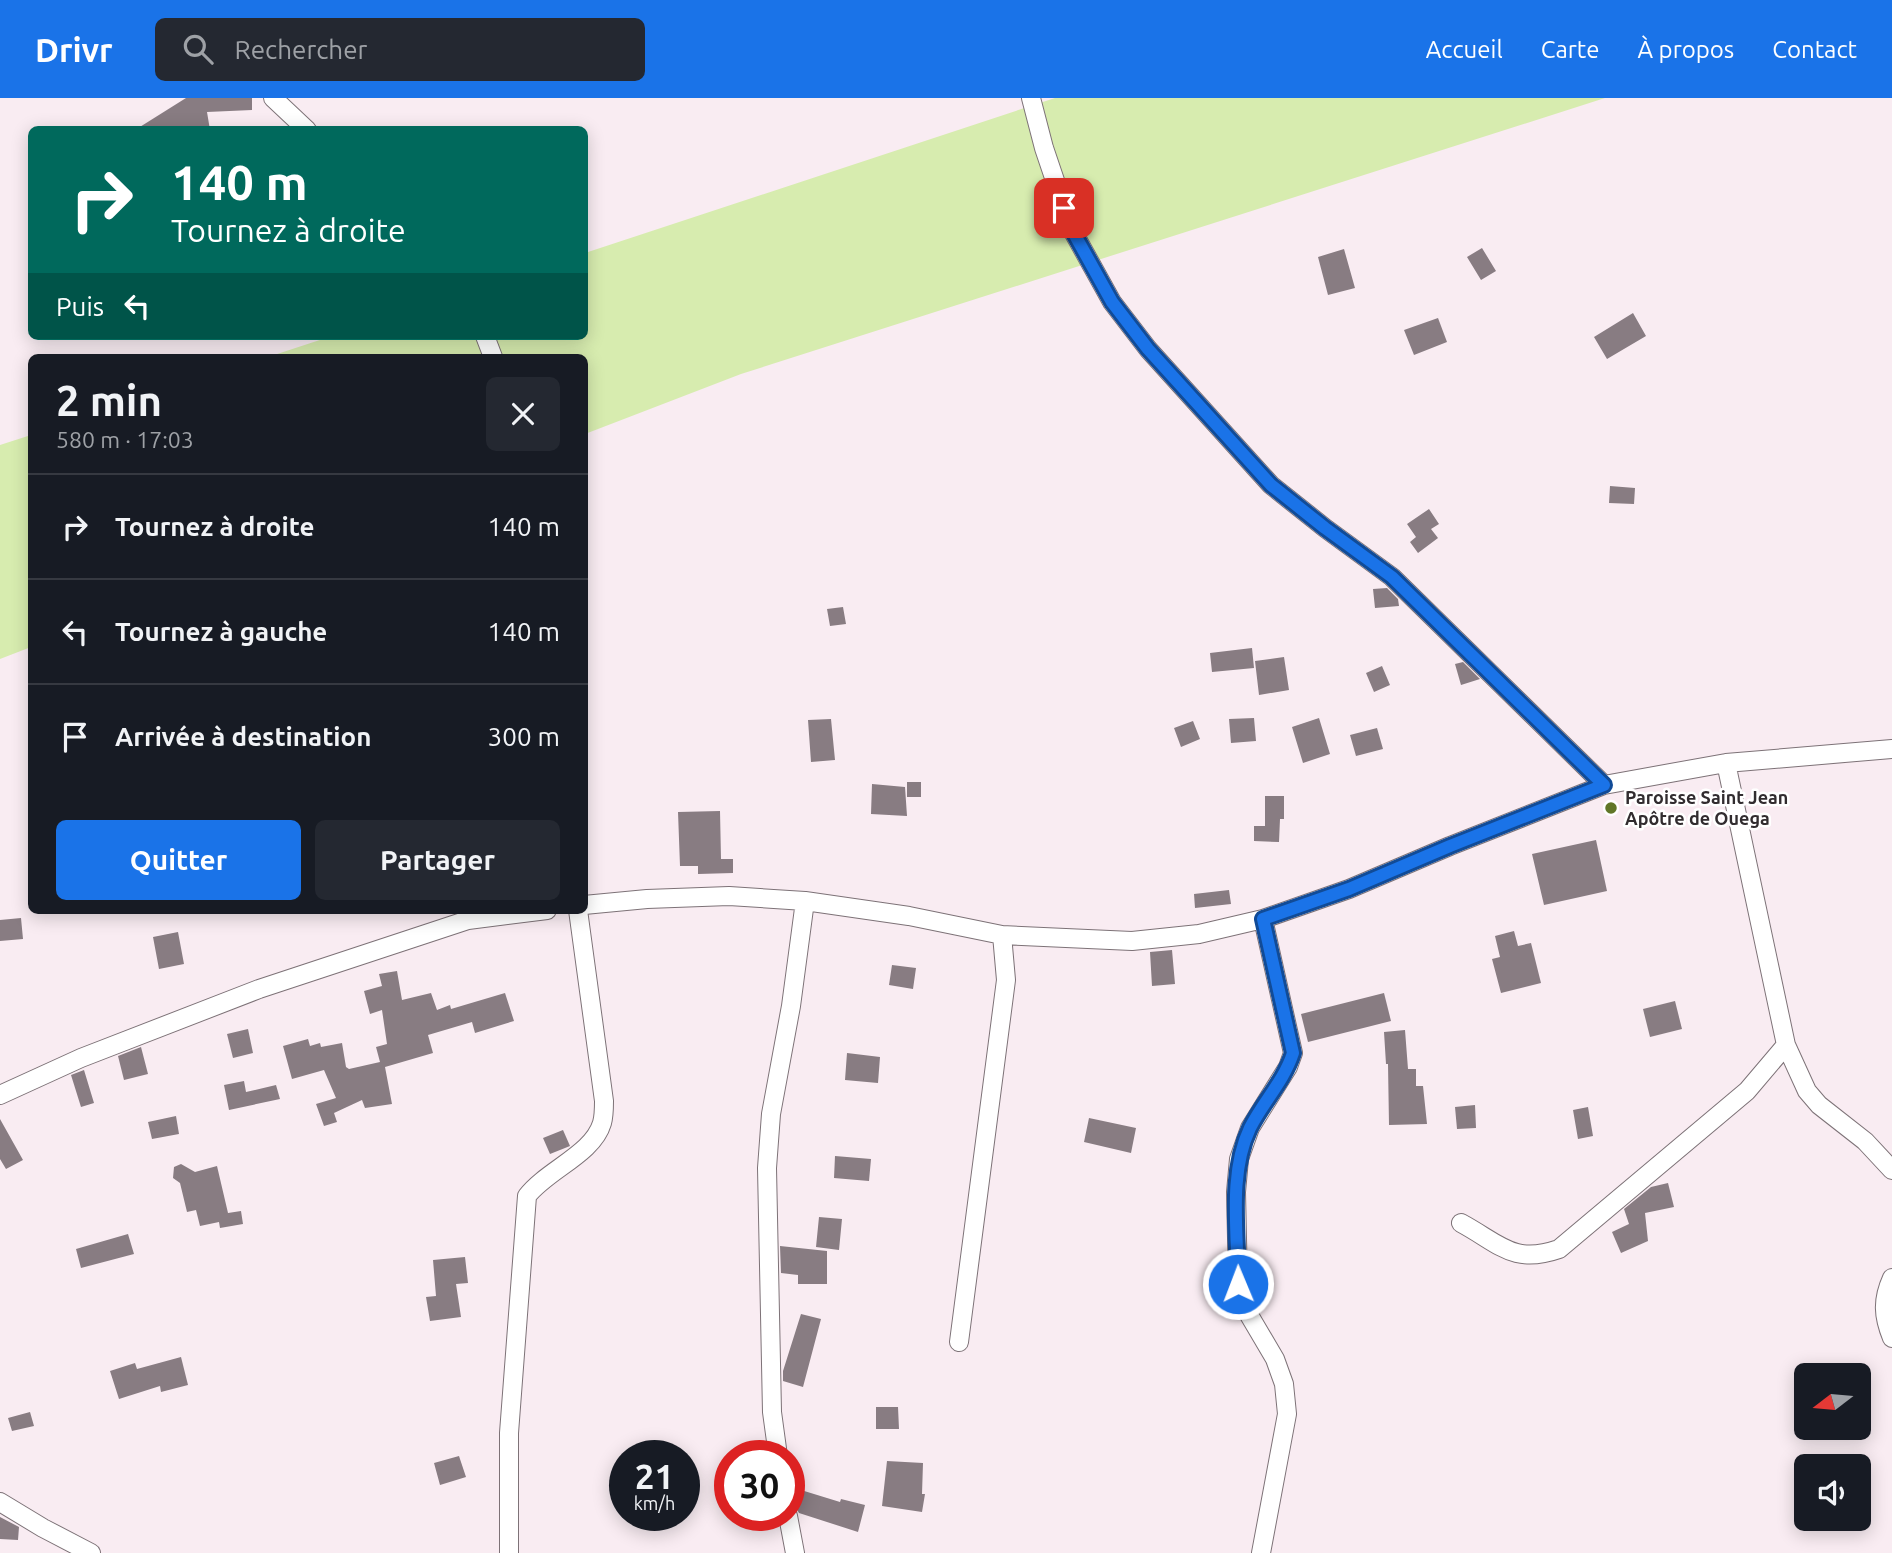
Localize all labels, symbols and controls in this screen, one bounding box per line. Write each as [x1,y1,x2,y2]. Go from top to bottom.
search box [155,18,645,81]
icon: search [179,30,217,68]
text: Drivr [35,31,113,68]
text: Rechercher [235,35,367,64]
text: Accueil [1426,36,1503,63]
text: Carte [1541,36,1600,63]
text: À propos [1638,36,1734,63]
text: Contact [1772,36,1857,63]
icon: right [56,154,147,245]
text: 140 m [171,154,308,209]
pin [1034,178,1094,238]
icon: arrive [1045,189,1083,227]
text: Tournez à droite [171,212,406,248]
icon: left [118,287,156,325]
text: Puis [56,292,104,321]
text: 2 min [56,377,162,424]
button: close [486,377,560,451]
text: 580 m · 17:03 [56,427,194,452]
icon: right [56,508,94,546]
text: Tournez à droite [115,512,314,541]
text: 140 m [488,512,560,541]
icon: left [56,613,94,651]
text: Tournez à gauche [115,617,327,646]
text: 140 m [488,617,560,646]
icon: arrive [56,718,94,756]
text: Arrivée à destination [115,722,371,751]
text: 300 m [488,722,560,751]
place label: Paroisse Saint Jean Apôtre de Ouega [1625,787,1788,828]
marker: Paroisse Saint Jean Apôtre de Ouega [1603,800,1619,816]
button: Quitter [56,820,301,900]
button: Partager [315,820,560,900]
position arrow [1201,1247,1275,1321]
north arrow [1794,1363,1871,1440]
map controls [1794,1363,1871,1531]
speed limit sign: 30 [714,1440,805,1531]
button: sound [1794,1454,1871,1531]
text: 21 [635,1456,674,1496]
text: km/h [634,1493,675,1513]

